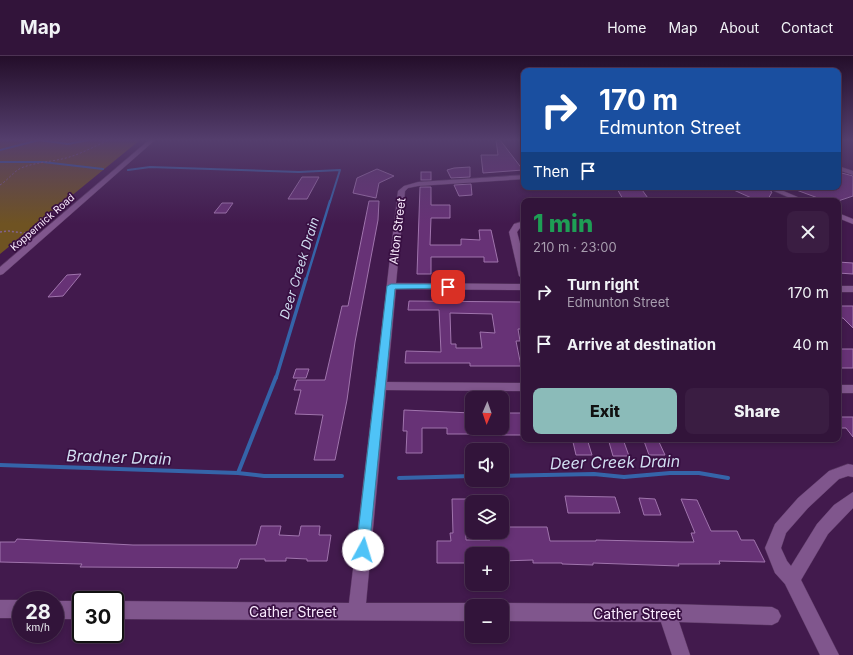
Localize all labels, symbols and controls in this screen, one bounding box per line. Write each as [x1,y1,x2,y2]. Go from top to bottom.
text: Map [20,16,61,39]
text: Home [607,19,646,36]
text: Map [668,19,698,36]
text: About [720,19,759,36]
text: Contact [781,19,833,36]
text: 170 m [599,83,678,117]
icon: right [533,84,585,136]
text: Edmunton Street [599,117,741,138]
icon: arrive [577,160,599,182]
text: Then [533,162,569,181]
street label: Koppernick Road [8,191,76,253]
street label: Alton Street [385,197,409,265]
text: 1 min [533,209,593,238]
button: close [787,211,829,253]
water label: Deer Creek Drain [276,215,322,321]
text: 210 m · 23:00 [533,239,617,255]
pin [431,270,465,304]
text: Turn right [567,275,639,294]
icon: arrive [437,276,459,298]
icon: right [533,281,555,303]
text: 170 m [788,283,829,302]
text: Edmunton Street [567,294,669,310]
icon: arrive [533,333,555,355]
text: Arrive at destination [567,335,716,354]
text: 40 m [792,335,829,354]
button: Exit [533,388,677,434]
button: Share [685,388,829,434]
north arrow [465,391,509,435]
map controls [465,391,509,643]
button: sound [465,443,509,487]
water label: Bradner Drain [66,445,172,469]
water label: Deer Creek Drain [550,451,680,473]
button: layers [465,495,509,539]
position arrow [342,529,384,571]
button: + [465,547,509,591]
speed limit sign: 30 [72,591,124,643]
button: − [465,599,509,643]
text: 28 [25,600,51,624]
street label: Cather Street [249,603,337,620]
street label: Cather Street [593,605,681,622]
text: km/h [26,621,50,633]

